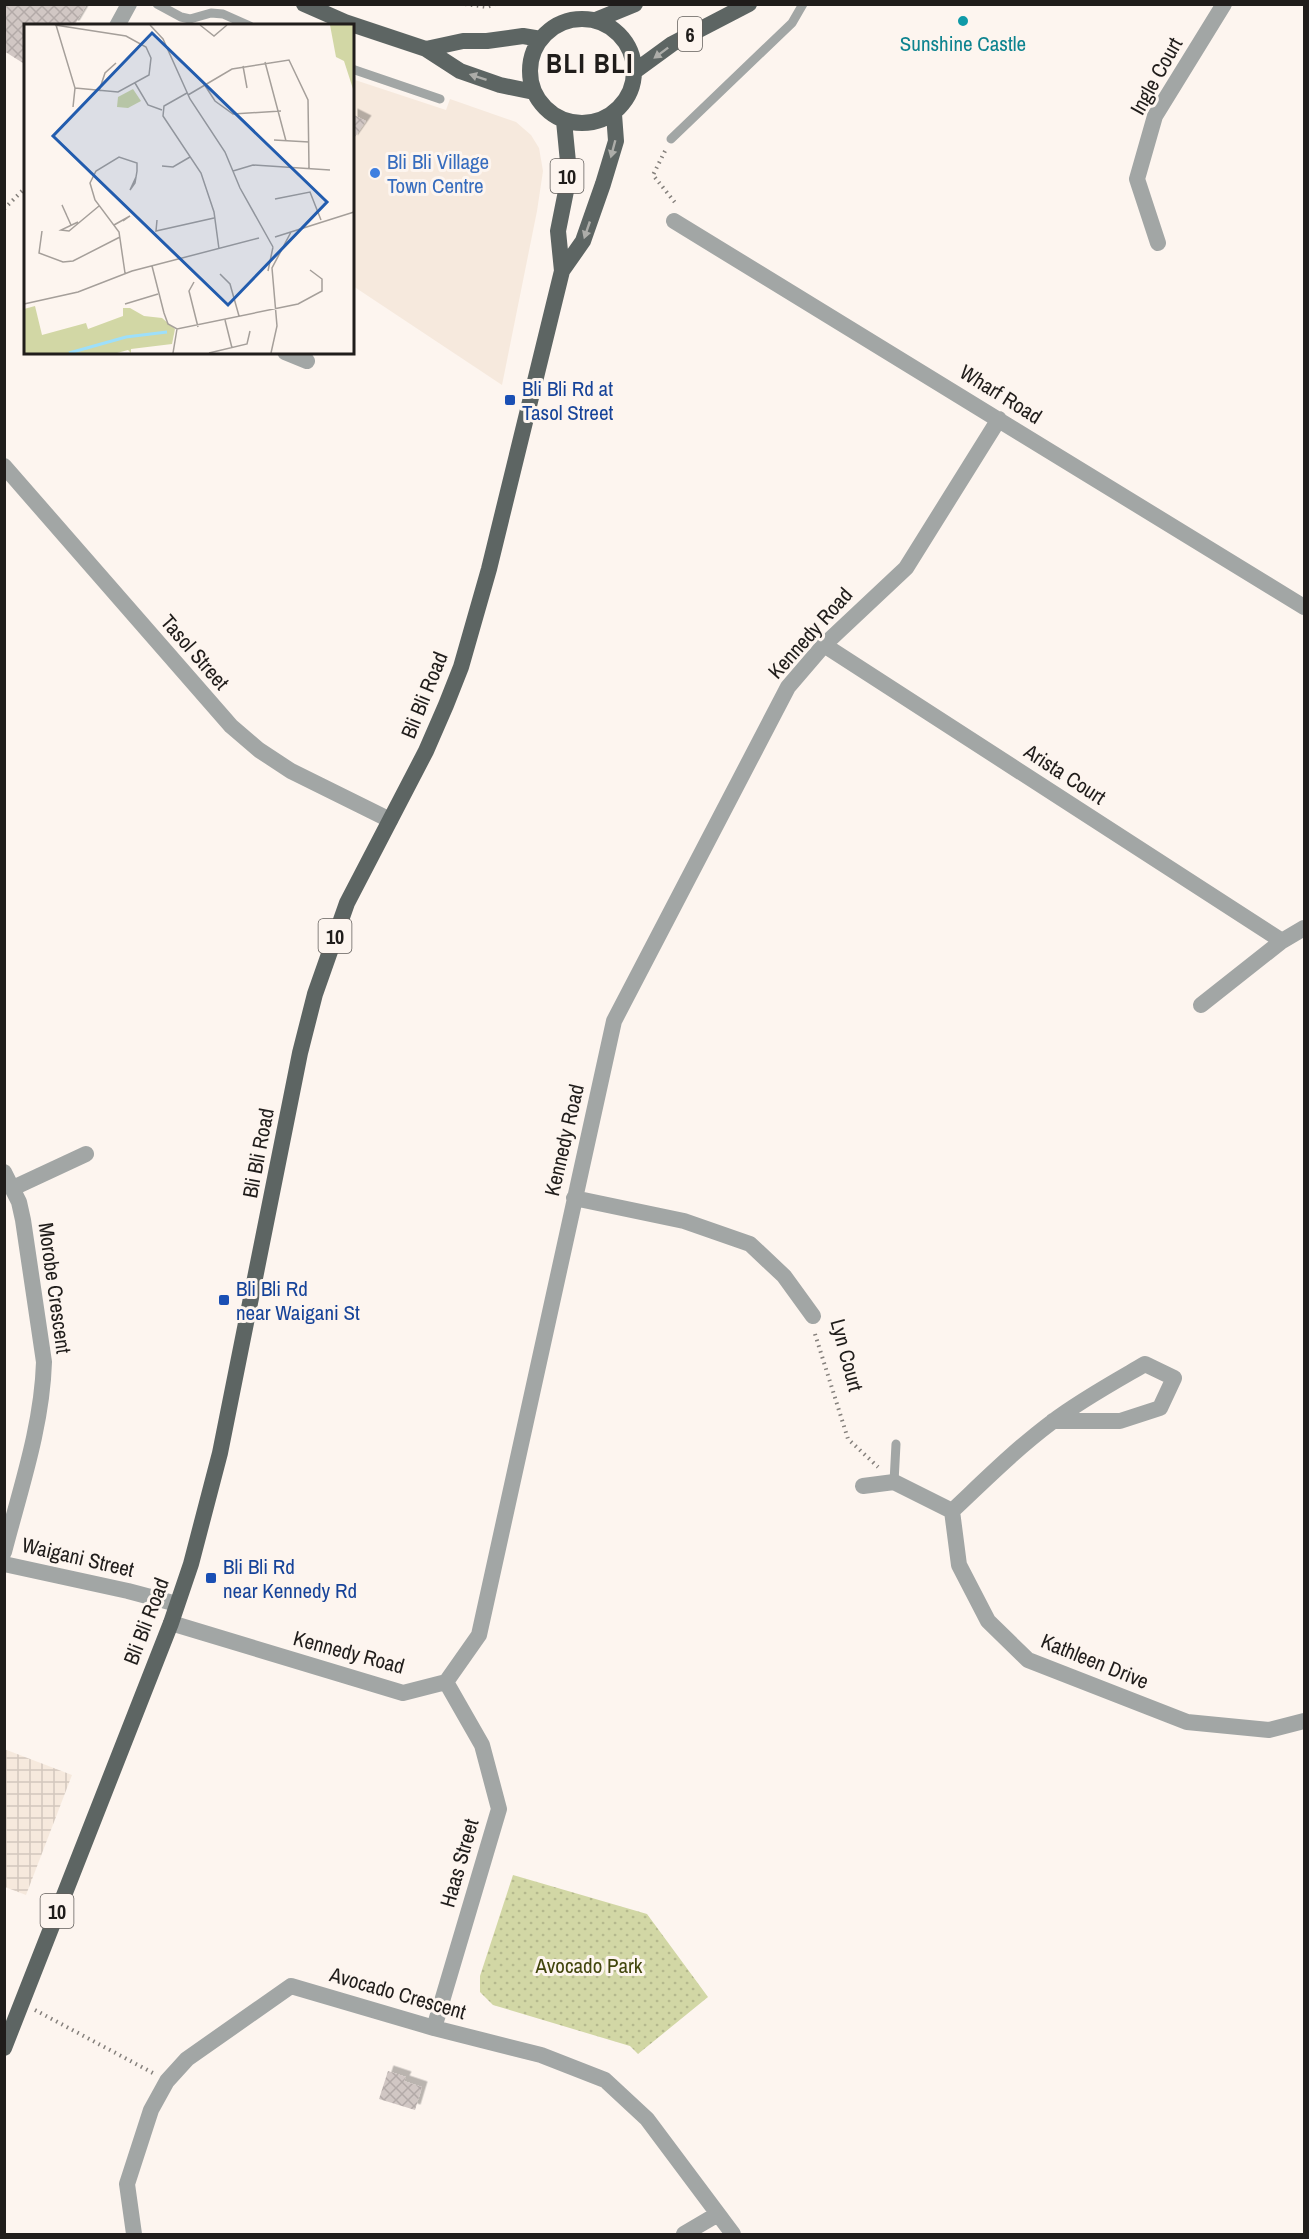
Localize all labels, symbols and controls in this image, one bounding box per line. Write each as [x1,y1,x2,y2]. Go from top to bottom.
marker: Sunshine Castle [956,14,970,28]
road number: 6 [678,17,702,51]
inset map [24,24,354,354]
place label: Sunshine Castle [900,29,1026,58]
street label: Ingle Court [1123,32,1189,120]
district label: BLI BLI [546,45,634,81]
one-way arrow [653,46,668,58]
one-way arrow [469,72,487,82]
one-way arrow [608,140,618,158]
place label: Bli Bli Village Town Centre [387,147,489,200]
road number: 10 [550,159,584,193]
marker: Bli Bli Village Town Centre [368,166,382,180]
one-way arrow [581,221,591,239]
street label: Wharf Road [954,357,1048,431]
place label: Bli Bli Rd at Tasol Street [522,374,613,427]
marker: Bli Bli Rd at Tasol Street [503,393,517,407]
street label: Kennedy Road [761,581,859,685]
street label: Tasol Street [154,608,236,696]
street label: Bli Bli Road [394,647,454,743]
street label: Arista Court [1018,736,1112,811]
road number: 10 [318,919,352,953]
street label: Kennedy Road [537,1081,591,1199]
street label: Bli Bli Road [235,1106,281,1200]
street label: Morobe Crescent [31,1221,79,1356]
place label: Bli Bli Rd near Waigani St [236,1274,360,1327]
marker: Bli Bli Rd near Waigani St [217,1293,231,1307]
street label: Lyn Court [823,1315,871,1395]
street label: Waigani Street [19,1530,137,1584]
place label: Bli Bli Rd near Kennedy Rd [223,1552,357,1605]
marker: Bli Bli Rd near Kennedy Rd [204,1571,218,1585]
street label: Bli Bli Road [116,1573,176,1669]
street label: Kennedy Road [290,1623,408,1681]
street label: Kathleen Drive [1037,1626,1153,1696]
street label: Haas Street [433,1815,486,1911]
road number: 10 [40,1894,74,1928]
park label: Avocado Park [535,1951,643,1980]
street label: Avocado Crescent [326,1959,470,2026]

